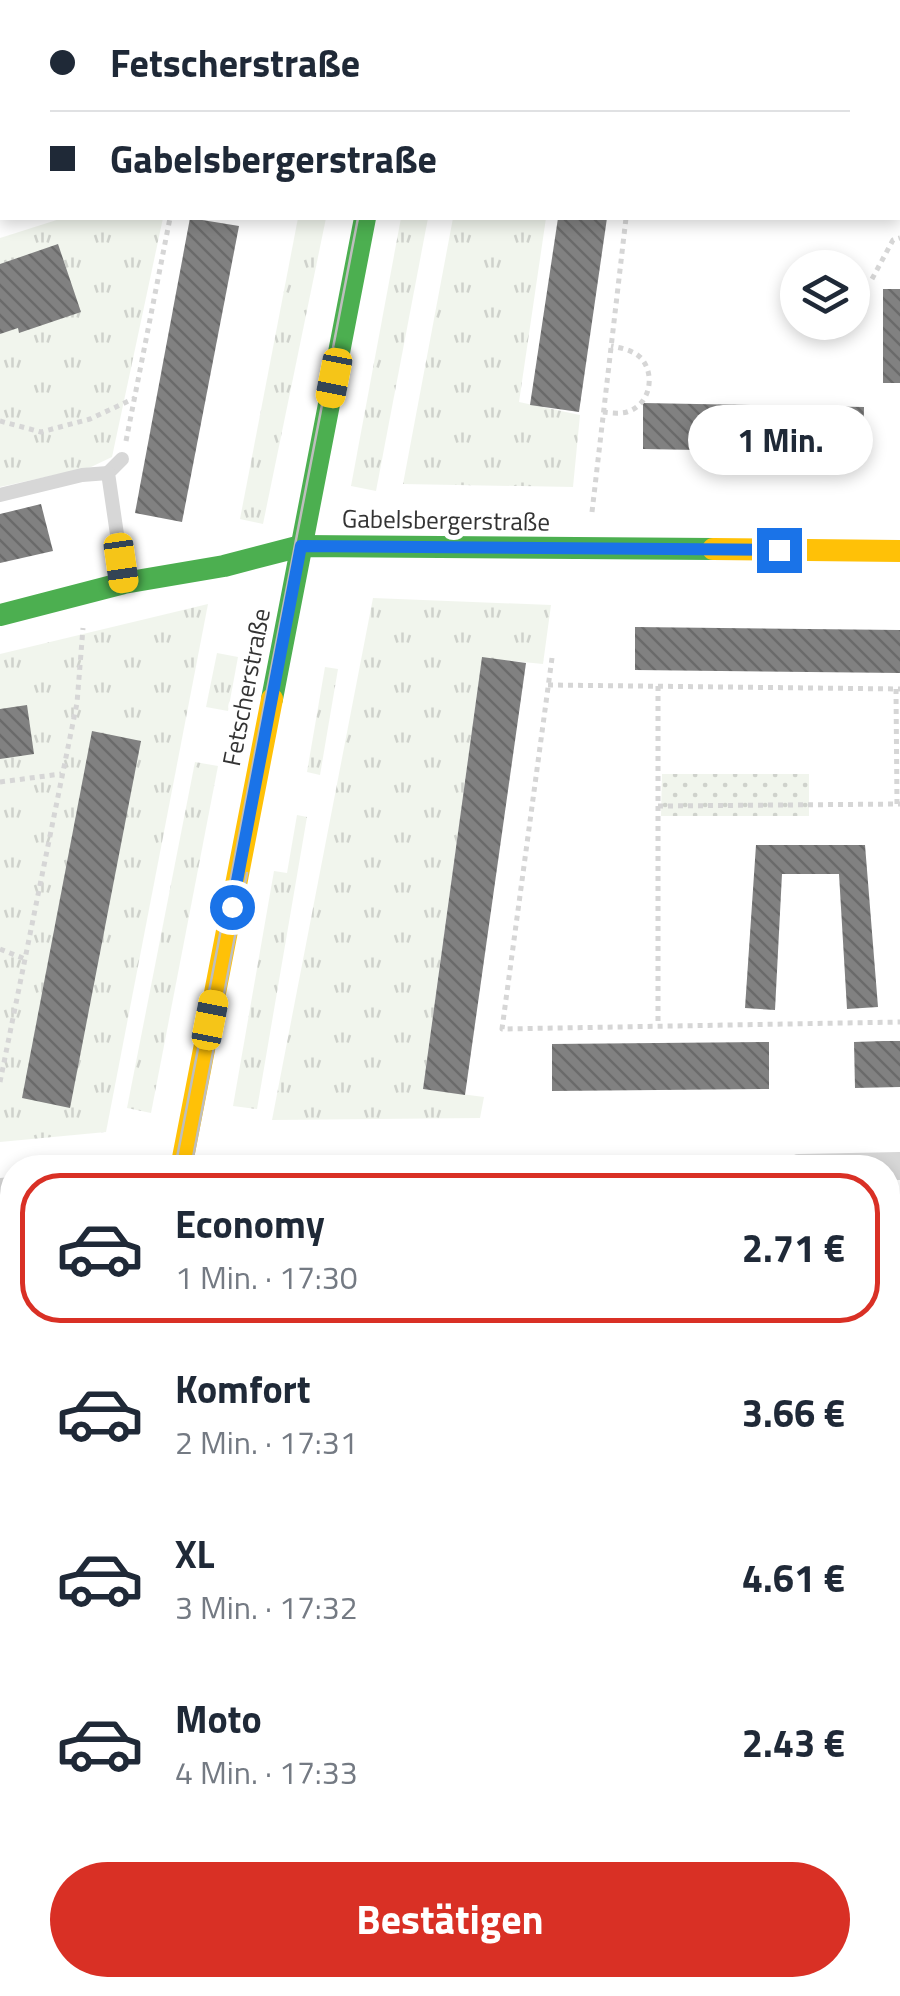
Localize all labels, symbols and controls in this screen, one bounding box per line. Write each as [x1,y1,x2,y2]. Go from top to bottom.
text: Fetscherstraße [110,34,360,92]
text: Gabelsbergerstraße [110,130,437,188]
map controls [780,250,870,340]
button: layers [780,250,870,340]
car [314,346,354,410]
callout: 1 Min. [686,405,872,475]
text: 1 Min. [737,416,824,464]
street label: Gabelsbergerstraße [342,499,550,541]
route end [757,528,802,573]
car [102,531,140,595]
street label: Fetscherstraße [212,605,280,769]
route start [210,885,255,930]
car [190,988,230,1052]
text: Economy [175,1195,325,1253]
icon: car [55,1203,145,1293]
text: 2.71 € [742,1219,845,1277]
text: 1 Min. · 17:30 [175,1253,358,1301]
text: Komfort [175,1360,311,1418]
icon: car [55,1368,145,1458]
text: 3.66 € [742,1384,845,1442]
text: 2 Min. · 17:31 [175,1418,358,1466]
text: XL [175,1525,215,1583]
icon: car [55,1533,145,1623]
text: 4.61 € [742,1549,845,1607]
text: 3 Min. · 17:32 [175,1583,358,1631]
text: Moto [175,1690,262,1748]
icon: car [55,1698,145,1788]
text: 2.43 € [742,1714,845,1772]
text: 4 Min. · 17:33 [175,1748,358,1796]
button: Bestätigen [50,1862,850,1977]

